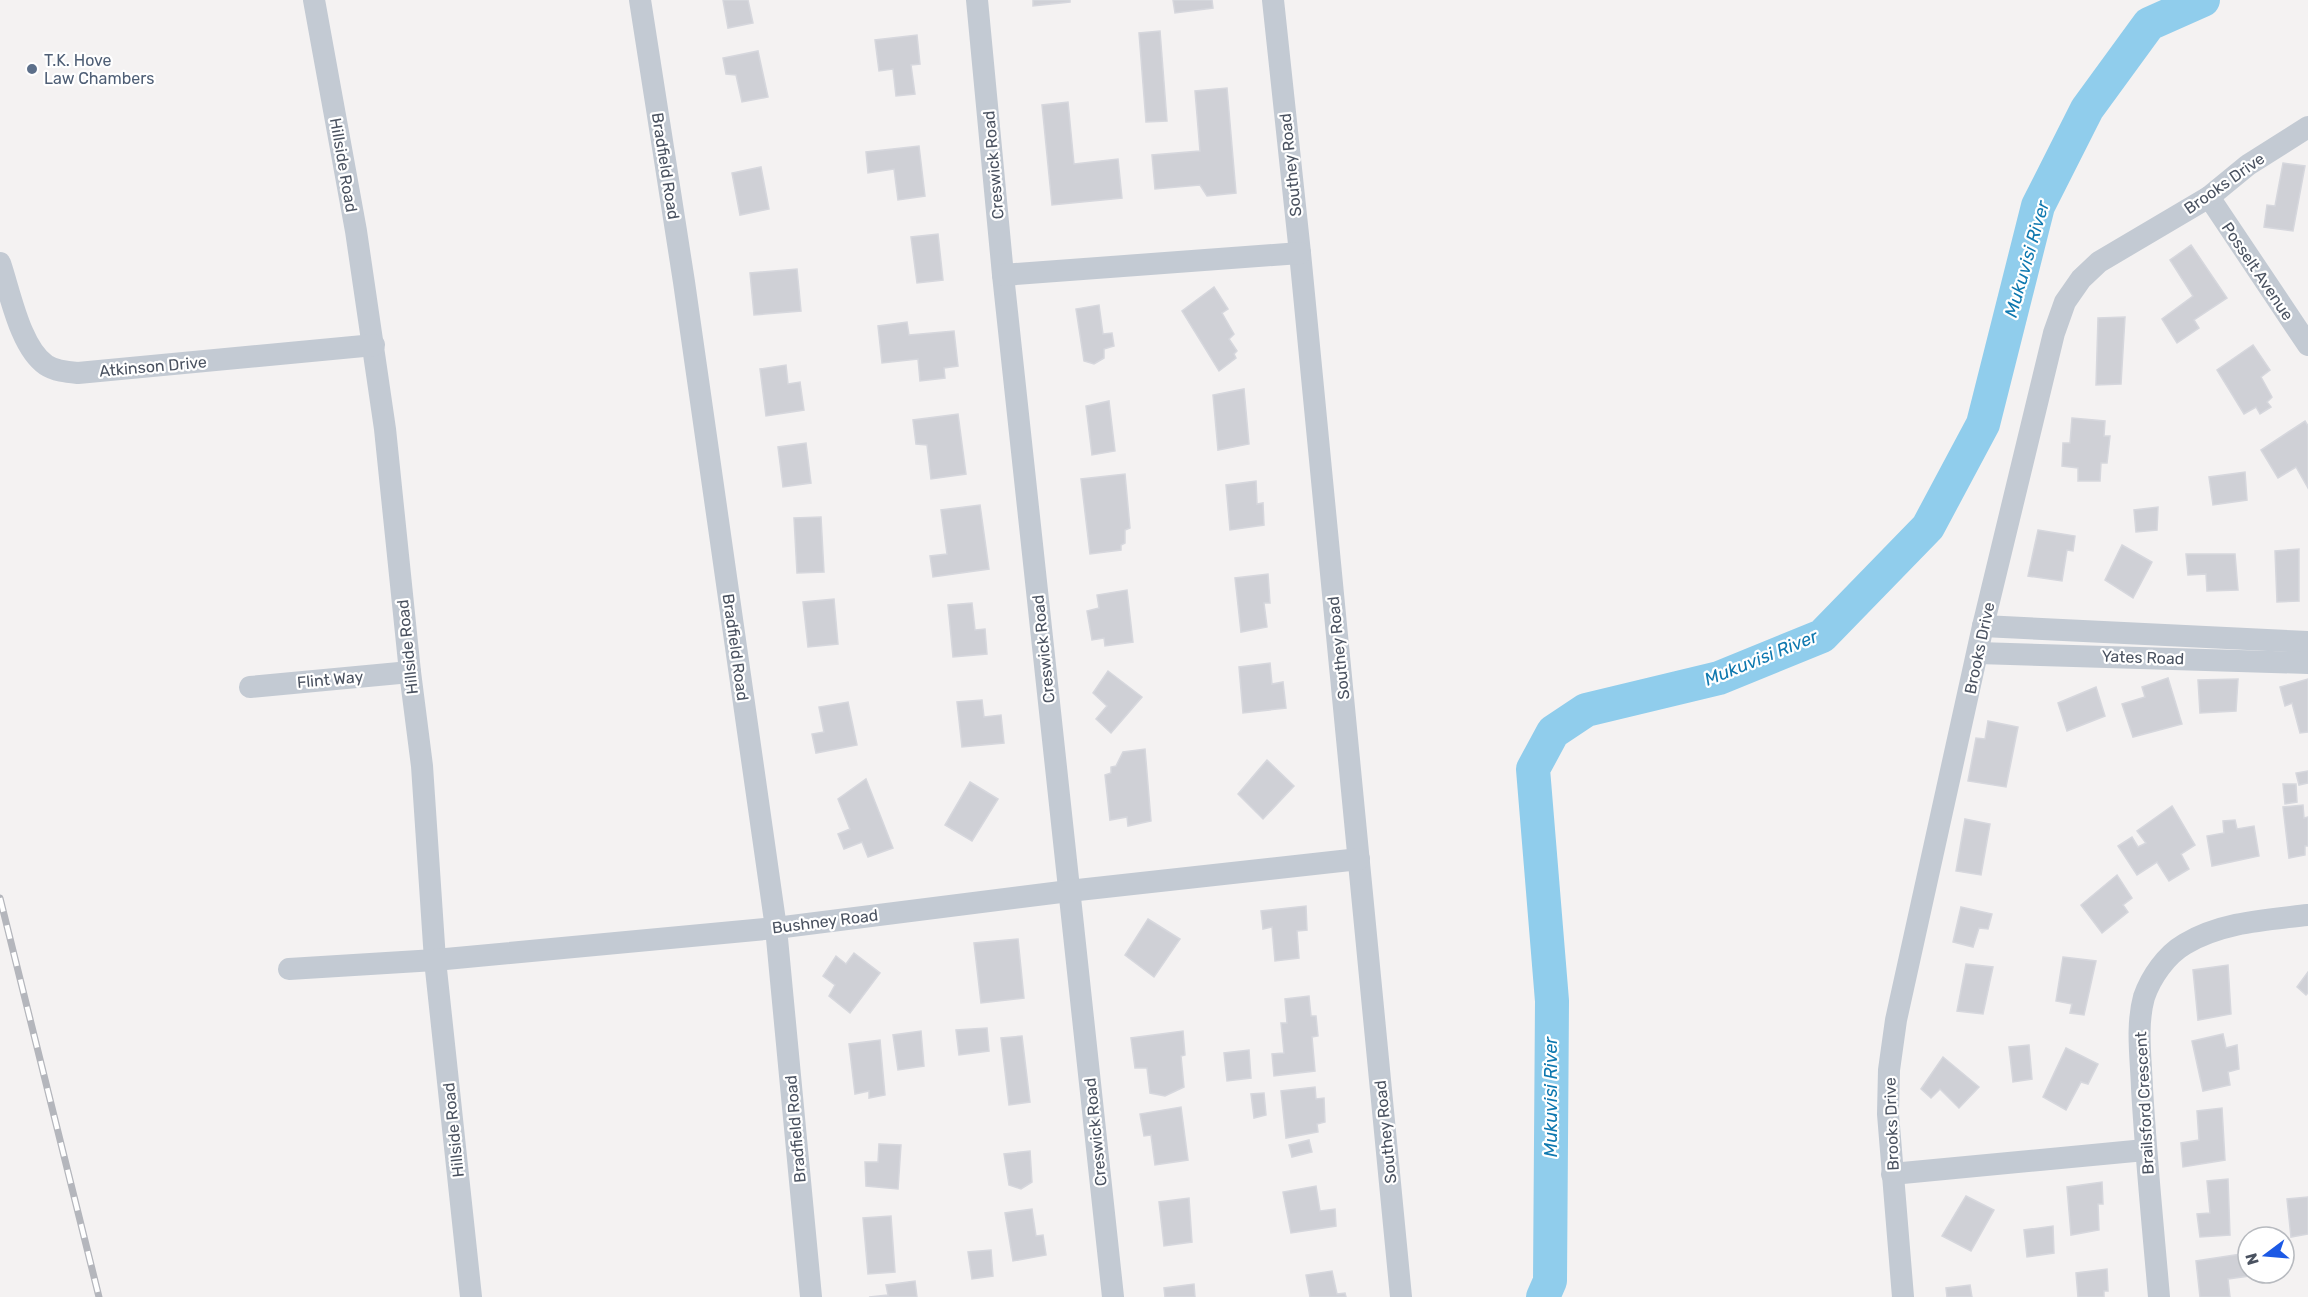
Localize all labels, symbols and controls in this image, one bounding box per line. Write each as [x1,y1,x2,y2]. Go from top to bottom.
place label: T.K. Hove Law Chambers [44,51,154,88]
marker: T.K. Hove Law Chambers [25,62,39,76]
street label: Creswick Road [979,110,1008,220]
street label: Bradfield Road [648,111,683,221]
street label: Southey Road [1276,112,1305,217]
street label: Hillside Road [326,116,361,214]
street label: Brooks Drive [2180,149,2268,218]
water label: Mukuvisi River [2000,197,2054,320]
street label: Posselt Avenue [2218,219,2297,324]
street label: Atkinson Drive [98,352,208,381]
street label: Bradfield Road [719,592,752,702]
street label: Creswick Road [1028,594,1059,704]
street label: Southey Road [1324,595,1353,700]
street label: Hillside Road [393,599,422,695]
street label: Brooks Drive [1960,600,1999,696]
water label: Mukuvisi River [1701,625,1822,691]
street label: Yates Road [2101,647,2185,668]
street label: Flint Way [296,667,364,692]
street label: Bushney Road [771,906,879,937]
street label: Brailsford Crescent [2131,1031,2158,1175]
water label: Mukuvisi River [1540,1036,1562,1157]
street label: Bradfield Road [781,1074,810,1184]
street label: Creswick Road [1080,1077,1111,1187]
street label: Brooks Drive [1880,1077,1903,1171]
street label: Southey Road [1371,1079,1400,1184]
street label: Hillside Road [439,1082,468,1178]
north arrow [2236,1225,2296,1285]
text: N [2241,1251,2263,1267]

